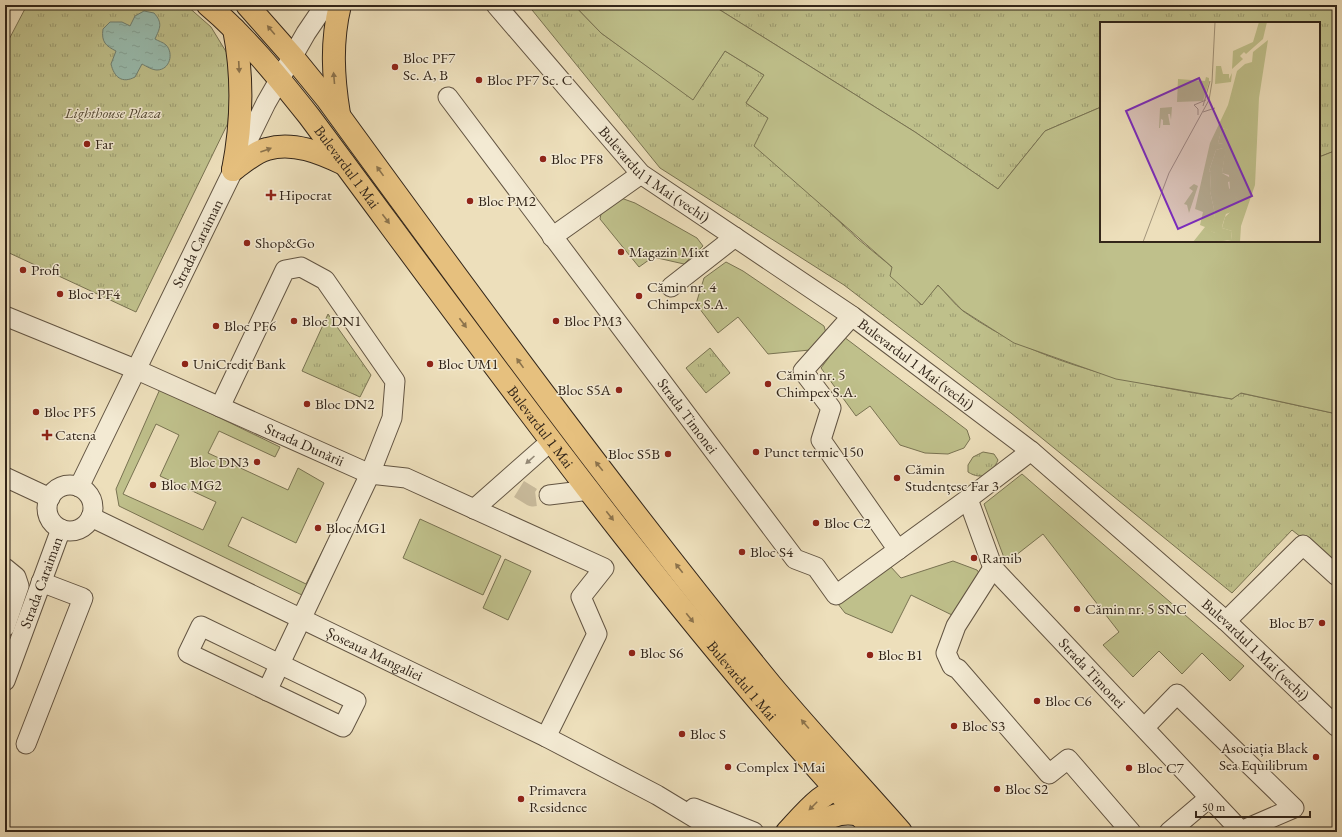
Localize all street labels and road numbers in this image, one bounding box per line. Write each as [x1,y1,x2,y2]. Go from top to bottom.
street label: Bulevardul 1 Mai [310,121,385,212]
street label: Bulevardul 1 Mai (vechi) [595,122,714,227]
street label: Strada Caraiman [168,196,227,291]
street label: Bulevardul 1 Mai (vechi) [854,314,978,414]
street label: Strada Timonei [654,374,723,458]
street label: Bulevardul 1 Mai [503,382,578,472]
street label: Strada Dunării [262,418,348,470]
street label: Strada Caraiman [15,534,66,631]
street label: Bulevardul 1 Mai (vechi) [1198,594,1314,705]
street label: Șoseaua Mangaliei [324,622,426,685]
street label: Strada Timonei [1055,634,1130,712]
street label: Bulevardul 1 Mai [703,637,781,725]

